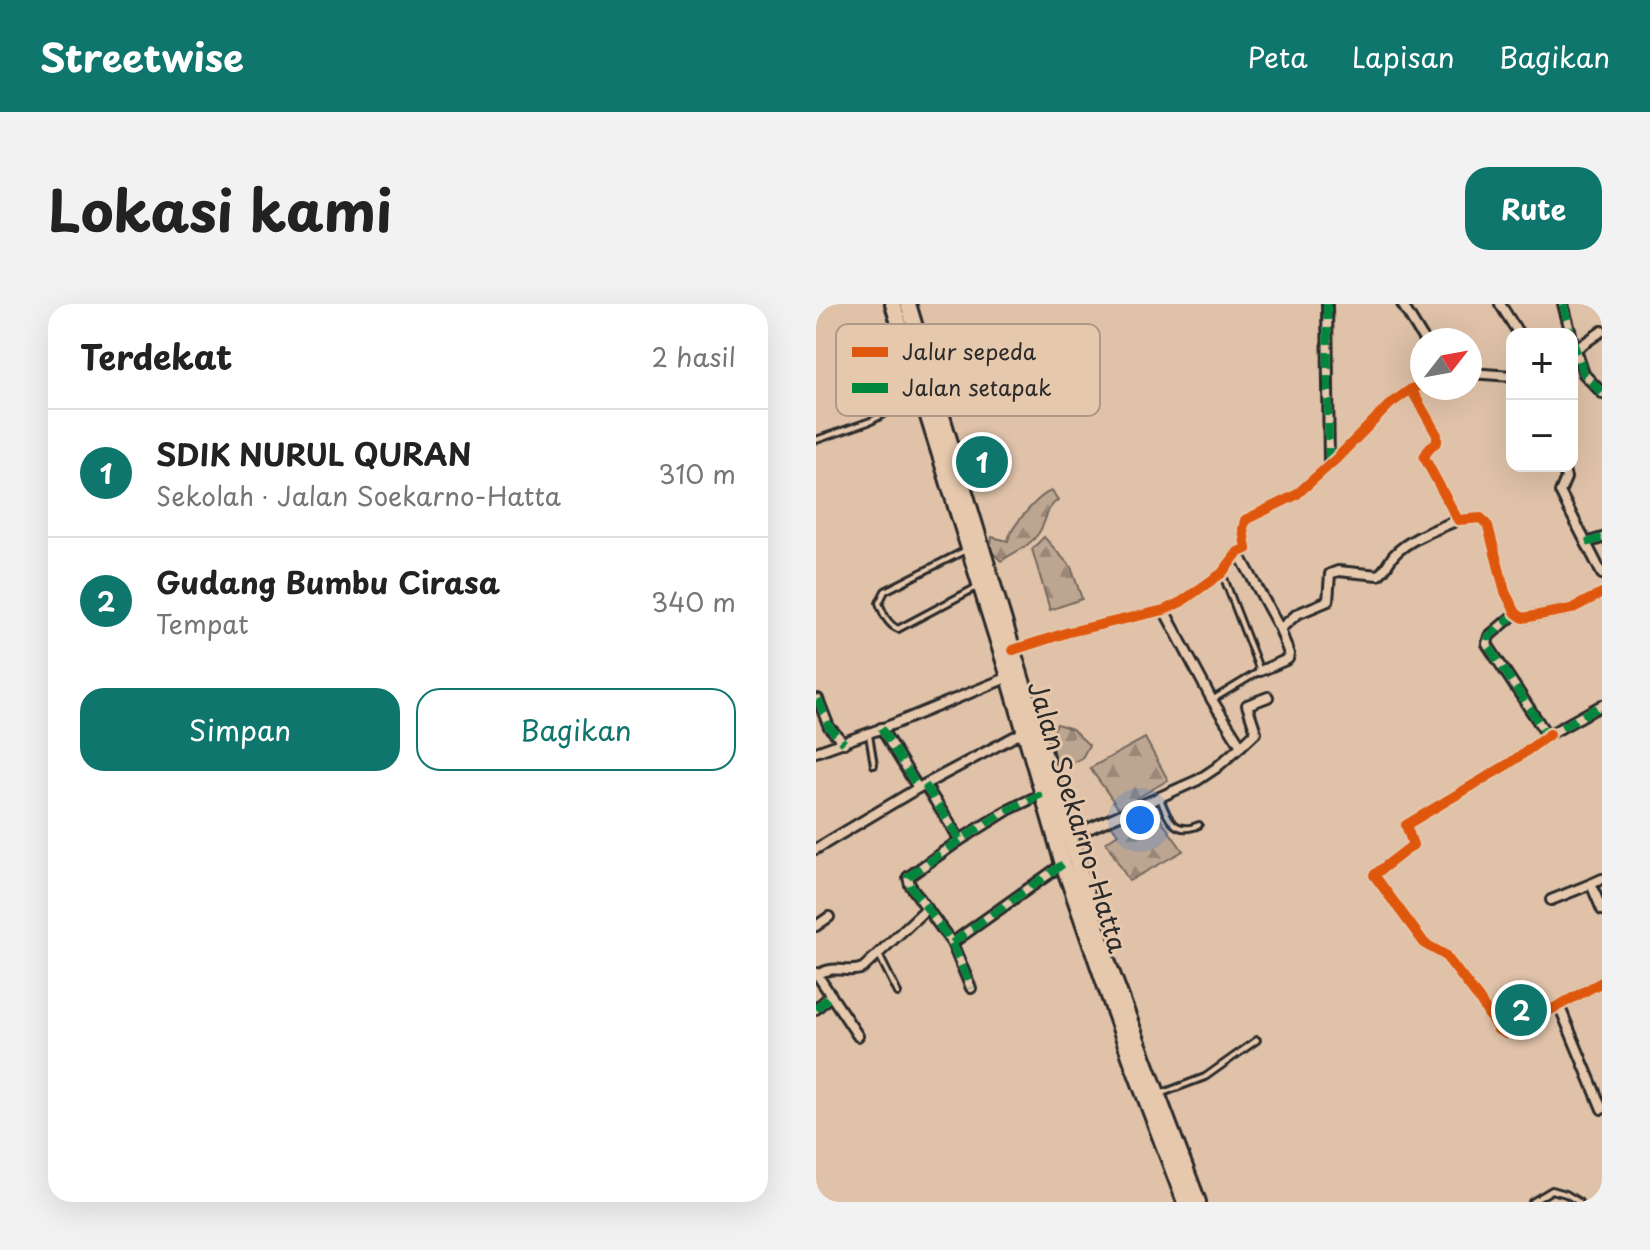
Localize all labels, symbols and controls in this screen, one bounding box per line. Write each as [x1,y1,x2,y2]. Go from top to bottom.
text: Streetwise [40,28,244,85]
text: Peta [1248,35,1308,78]
text: Lapisan [1352,35,1455,78]
text: Bagikan [1499,35,1610,78]
text: Lokasi kami [48,166,392,251]
button: Rute [1465,167,1602,250]
legend [836,324,1100,416]
north arrow [1410,328,1482,400]
map controls [1506,328,1578,472]
button: + [1506,328,1578,400]
text: Terdekat [80,330,232,382]
text: Jalur sepeda [902,334,1037,367]
text: 2 hasil [651,337,736,376]
text: Jalan setapak [902,370,1052,403]
button: − [1506,400,1578,472]
text: SDIK NURUL QURAN [156,431,471,476]
pin: 1 [956,432,1008,492]
text: 1 [100,454,112,493]
text: 310 m [658,454,736,493]
text: Sekolah · Jalan Soekarno-Hatta [156,476,561,515]
text: Gudang Bumbu Cirasa [156,559,500,604]
text: 2 [97,582,115,621]
text: 340 m [651,582,736,621]
text: Tempat [156,604,249,643]
street label: Jalan Soekarno-Hatta [1019,676,1139,958]
button: Simpan [80,688,400,771]
button: Bagikan [416,688,736,771]
your location [1120,800,1160,840]
pin: 2 [1495,980,1547,1040]

